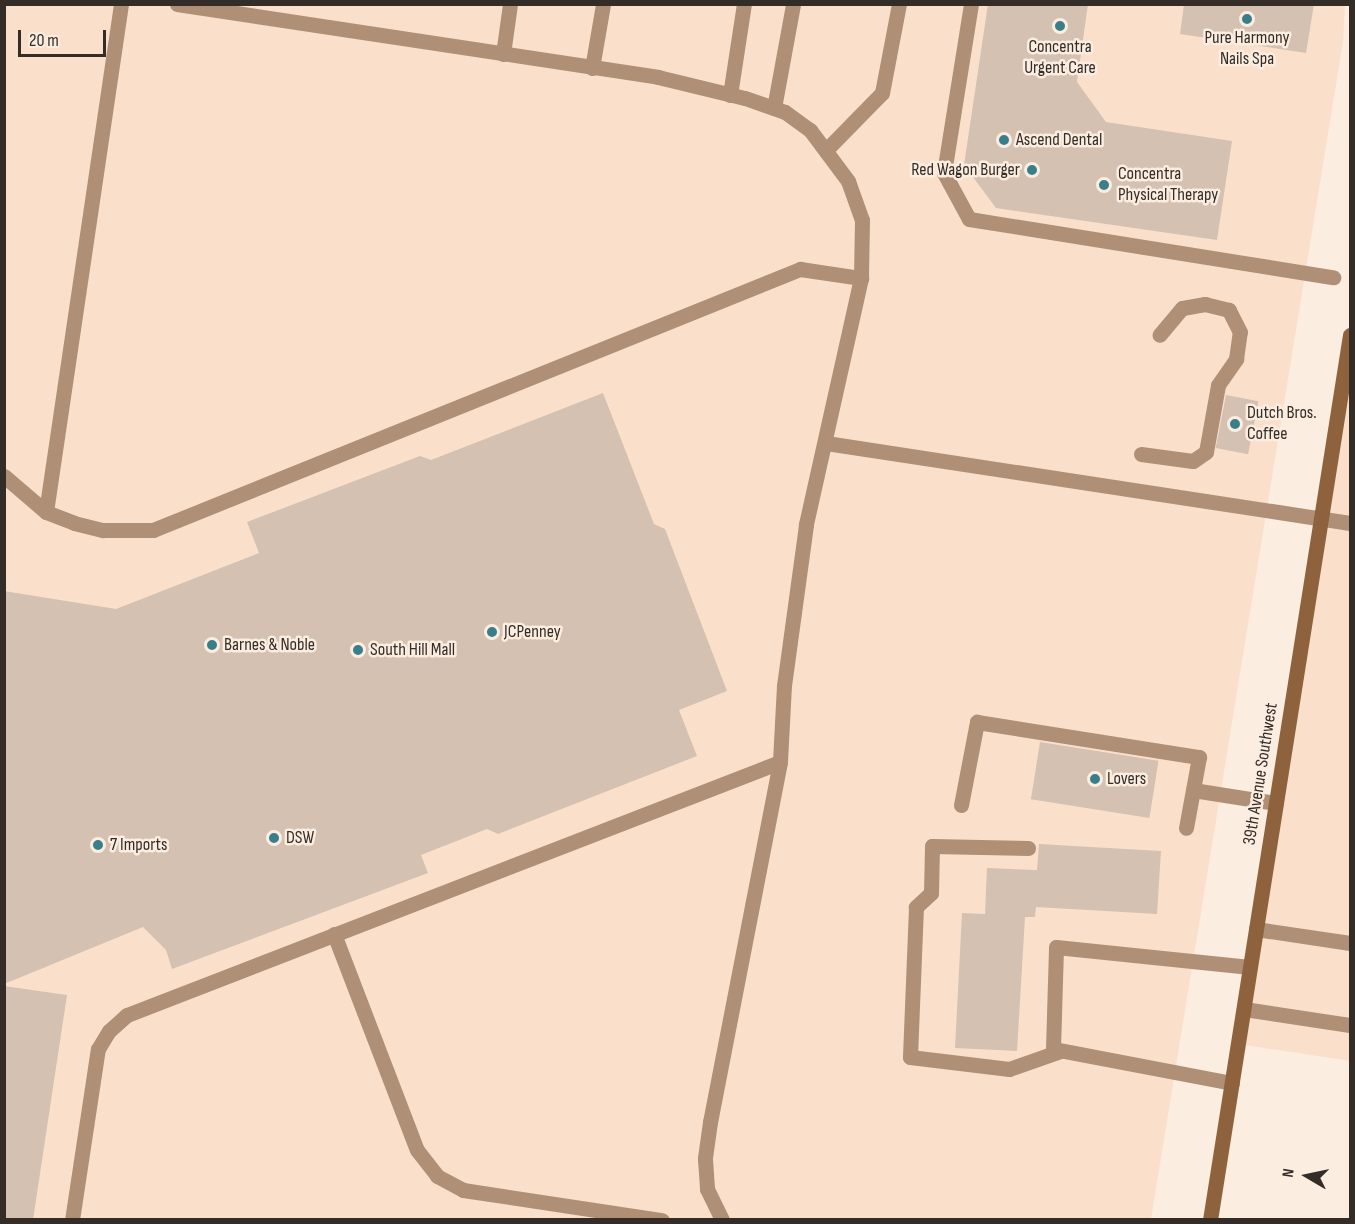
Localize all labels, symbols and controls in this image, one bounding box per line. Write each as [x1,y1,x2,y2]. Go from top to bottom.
marker: Pure Harmony Nails Spa [1240,12,1254,26]
marker: Concentra Urgent Care [1051,17,1069,35]
scale bar [21,18,110,56]
place label: Pure Harmony Nails Spa [1205,28,1289,70]
text: 20 m [29,30,59,51]
place label: Concentra Urgent Care [1024,37,1096,80]
place label: Ascend Dental [1016,129,1102,151]
marker: Ascend Dental [997,133,1011,147]
place label: Red Wagon Burger [911,159,1020,181]
marker: Red Wagon Burger [1025,163,1039,177]
place label: Concentra Physical Therapy [1118,164,1218,207]
marker: Concentra Physical Therapy [1095,176,1113,194]
place label: Dutch Bros. Coffee [1247,403,1317,446]
marker: Dutch Bros. Coffee [1228,417,1242,431]
place label: JCPenney [504,621,561,643]
marker: JCPenney [485,625,499,639]
place label: Barnes & Noble [224,634,315,656]
marker: Barnes & Noble [205,638,219,652]
place label: South Hill Mall [370,639,455,661]
marker: South Hill Mall [351,643,365,657]
street label: 39th Avenue Southwest [1239,701,1283,847]
place label: Lovers [1107,768,1146,790]
marker: Lovers [1088,772,1102,786]
place label: DSW [286,827,314,849]
marker: DSW [267,831,281,845]
place label: 7 Imports [110,834,167,856]
marker: 7 Imports [91,838,105,852]
north arrow [1277,1146,1337,1206]
text: N [1279,1167,1299,1179]

